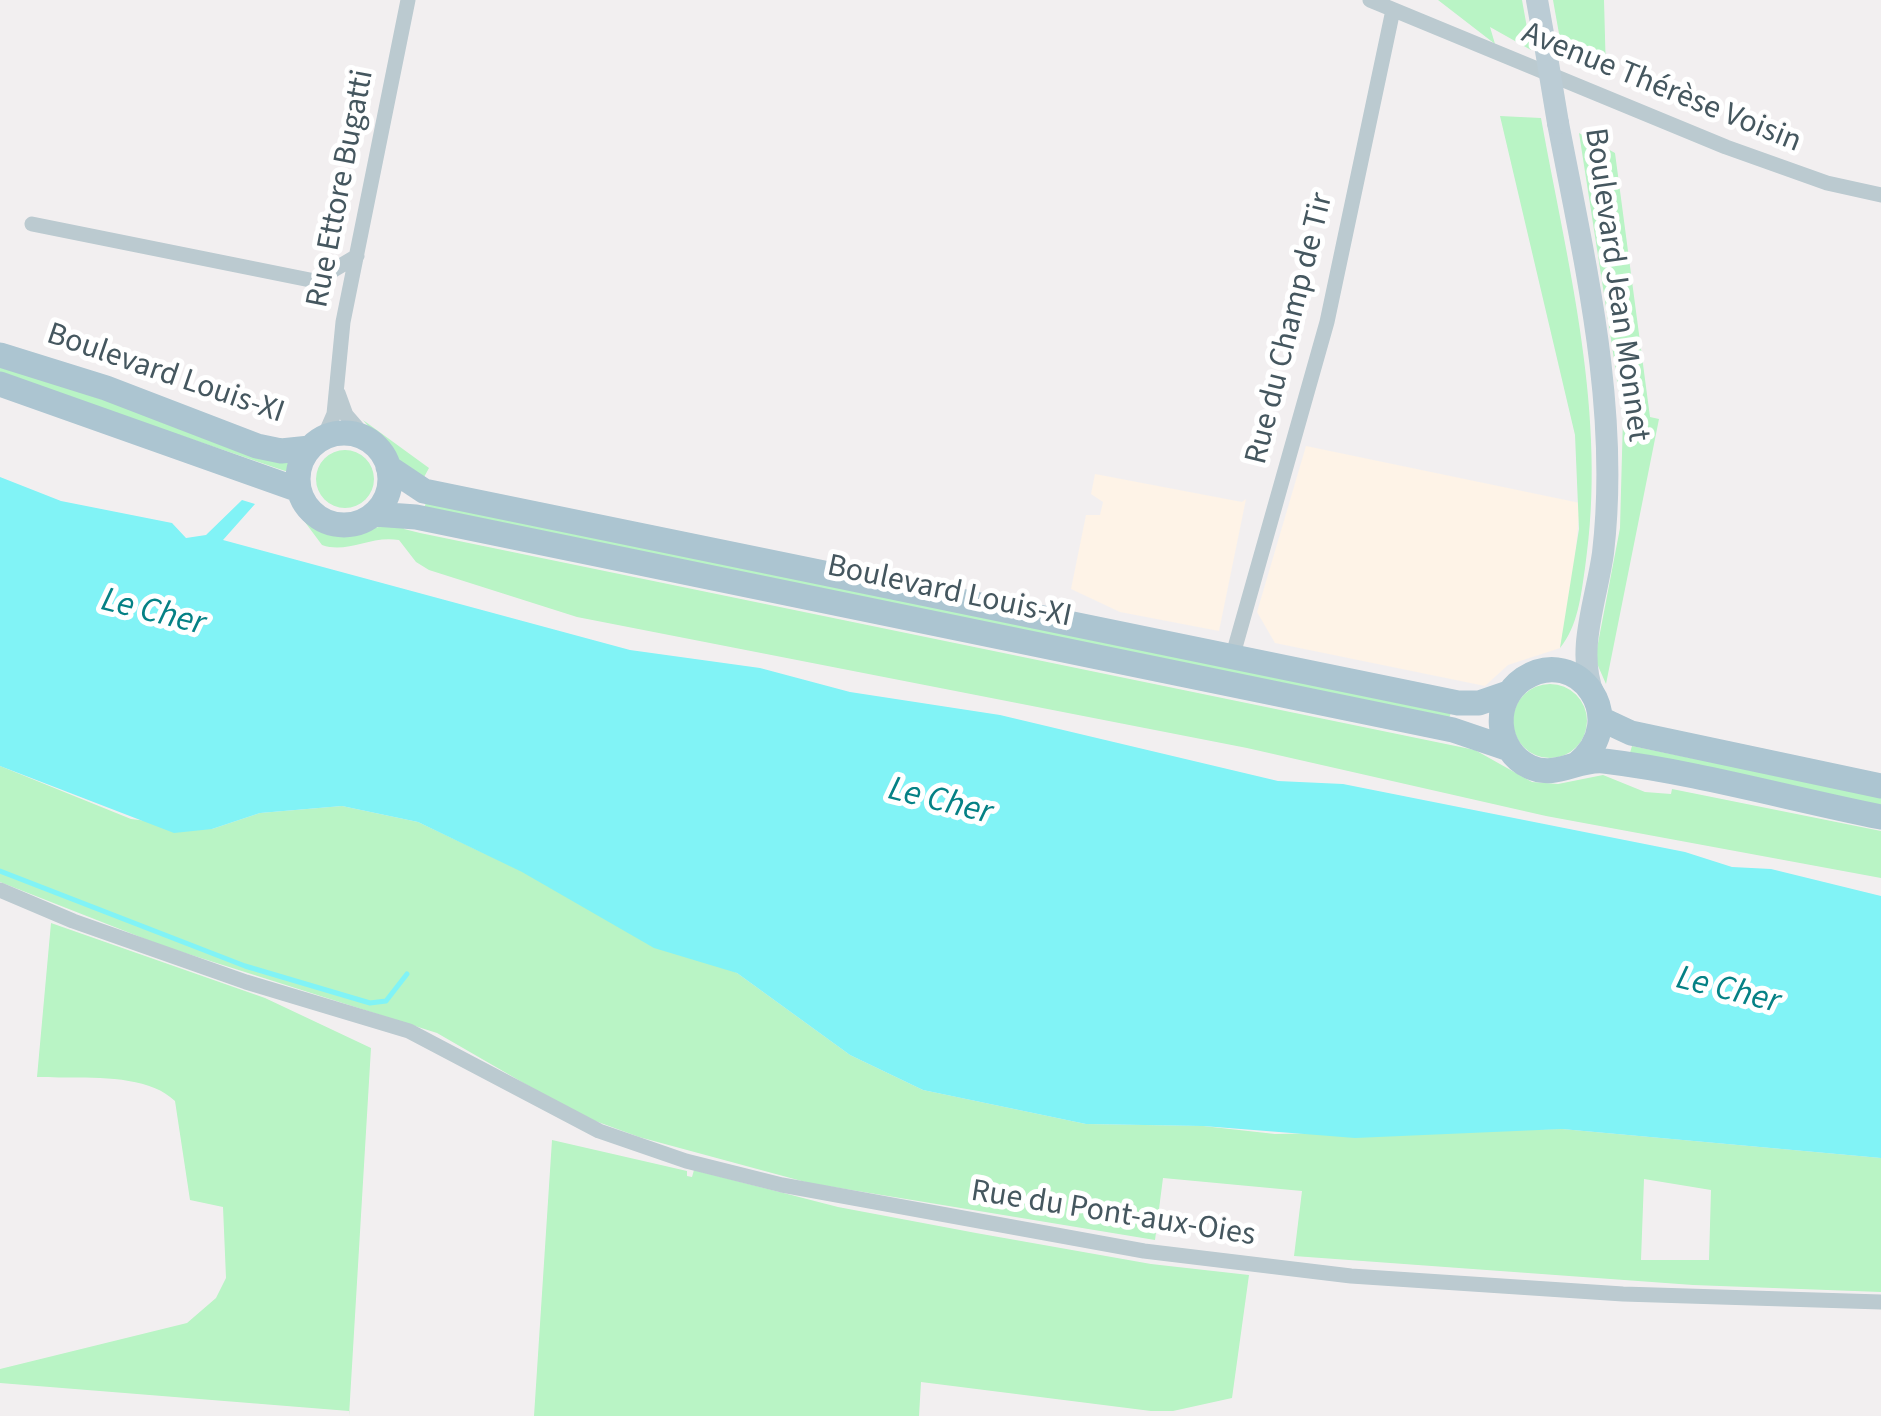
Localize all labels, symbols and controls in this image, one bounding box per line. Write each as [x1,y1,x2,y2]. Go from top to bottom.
street label: Avenue Thérèse Voisin [1516,15,1806,163]
street label: Rue Ettore Bugatti [300,67,384,311]
street label: Boulevard Jean Monnet [1574,126,1656,444]
street label: Rue du Champ de Tir [1239,189,1343,469]
street label: Boulevard Louis-XI [41,316,289,434]
street label: Boulevard Louis-XI [823,548,1075,638]
water label: Le Cher [97,581,209,647]
water label: Le Cher [884,770,996,836]
water label: Le Cher [1672,959,1784,1025]
street label: Rue du Pont-aux-Oies [968,1174,1258,1256]

